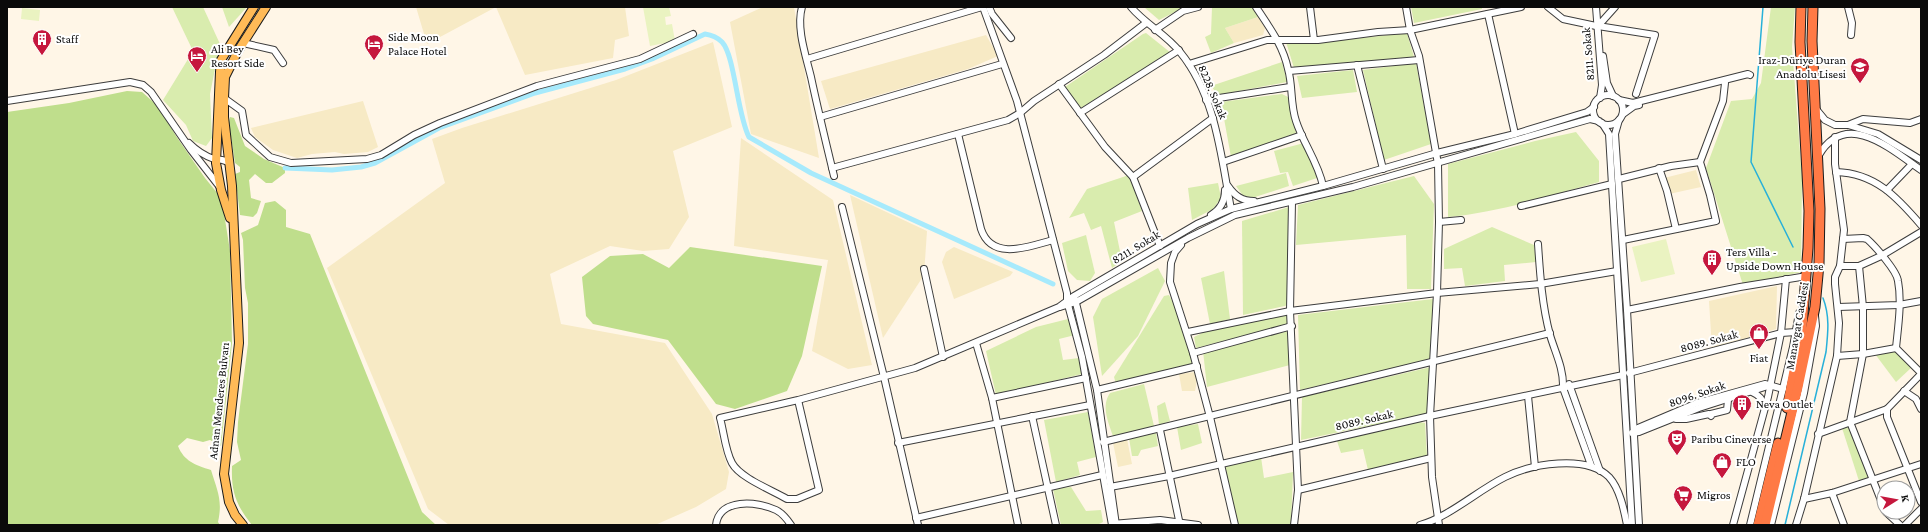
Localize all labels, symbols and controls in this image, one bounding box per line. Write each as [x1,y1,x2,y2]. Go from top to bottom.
street label: 8211. Sokak [1579,26,1597,81]
building icon: Staff [31,28,53,56]
place label: Side Moon Palace Hotel [388,30,447,58]
place label: Staff [56,32,80,46]
hotel icon: Side Moon Palace Hotel [363,33,385,61]
place label: Ali Bey Resort Side [211,42,264,70]
hotel icon: Ali Bey Resort Side [186,45,208,73]
place label: Iraz-Düriye Duran Anadolu Lisesi [1758,53,1847,81]
school or university icon: Iraz-Düriye Duran Anadolu Lisesi [1849,56,1871,84]
street label: 8228. Sokak [1195,63,1231,122]
street label: 8211. Sokak [1109,227,1163,267]
place label: Ters Villa - Upside Down House [1726,245,1823,273]
building icon: Ters Villa - Upside Down House [1701,248,1723,276]
street label: Manavgat Caddesi [1782,281,1812,371]
shop icon: Fiat [1748,322,1770,350]
street label: 8089. Sokak [1679,327,1740,355]
street label: Adnan Menderes Bulvarı [206,342,232,460]
place label: Fiat [1750,351,1769,365]
street label: 8096. Sokak [1667,378,1727,410]
building icon: Neva Outlet [1731,393,1753,421]
place label: Neva Outlet [1756,397,1814,411]
street label: 8089. Sokak [1334,406,1395,433]
theatre icon: Paribu Cineverse [1666,428,1688,456]
place label: Paribu Cineverse [1691,432,1771,446]
shop icon: FLO [1711,451,1733,479]
place label: FLO [1736,455,1756,469]
north arrow [1876,480,1916,520]
supermarket icon: Migros [1672,484,1694,512]
place label: Migros [1697,488,1731,502]
text: K [1899,493,1913,504]

